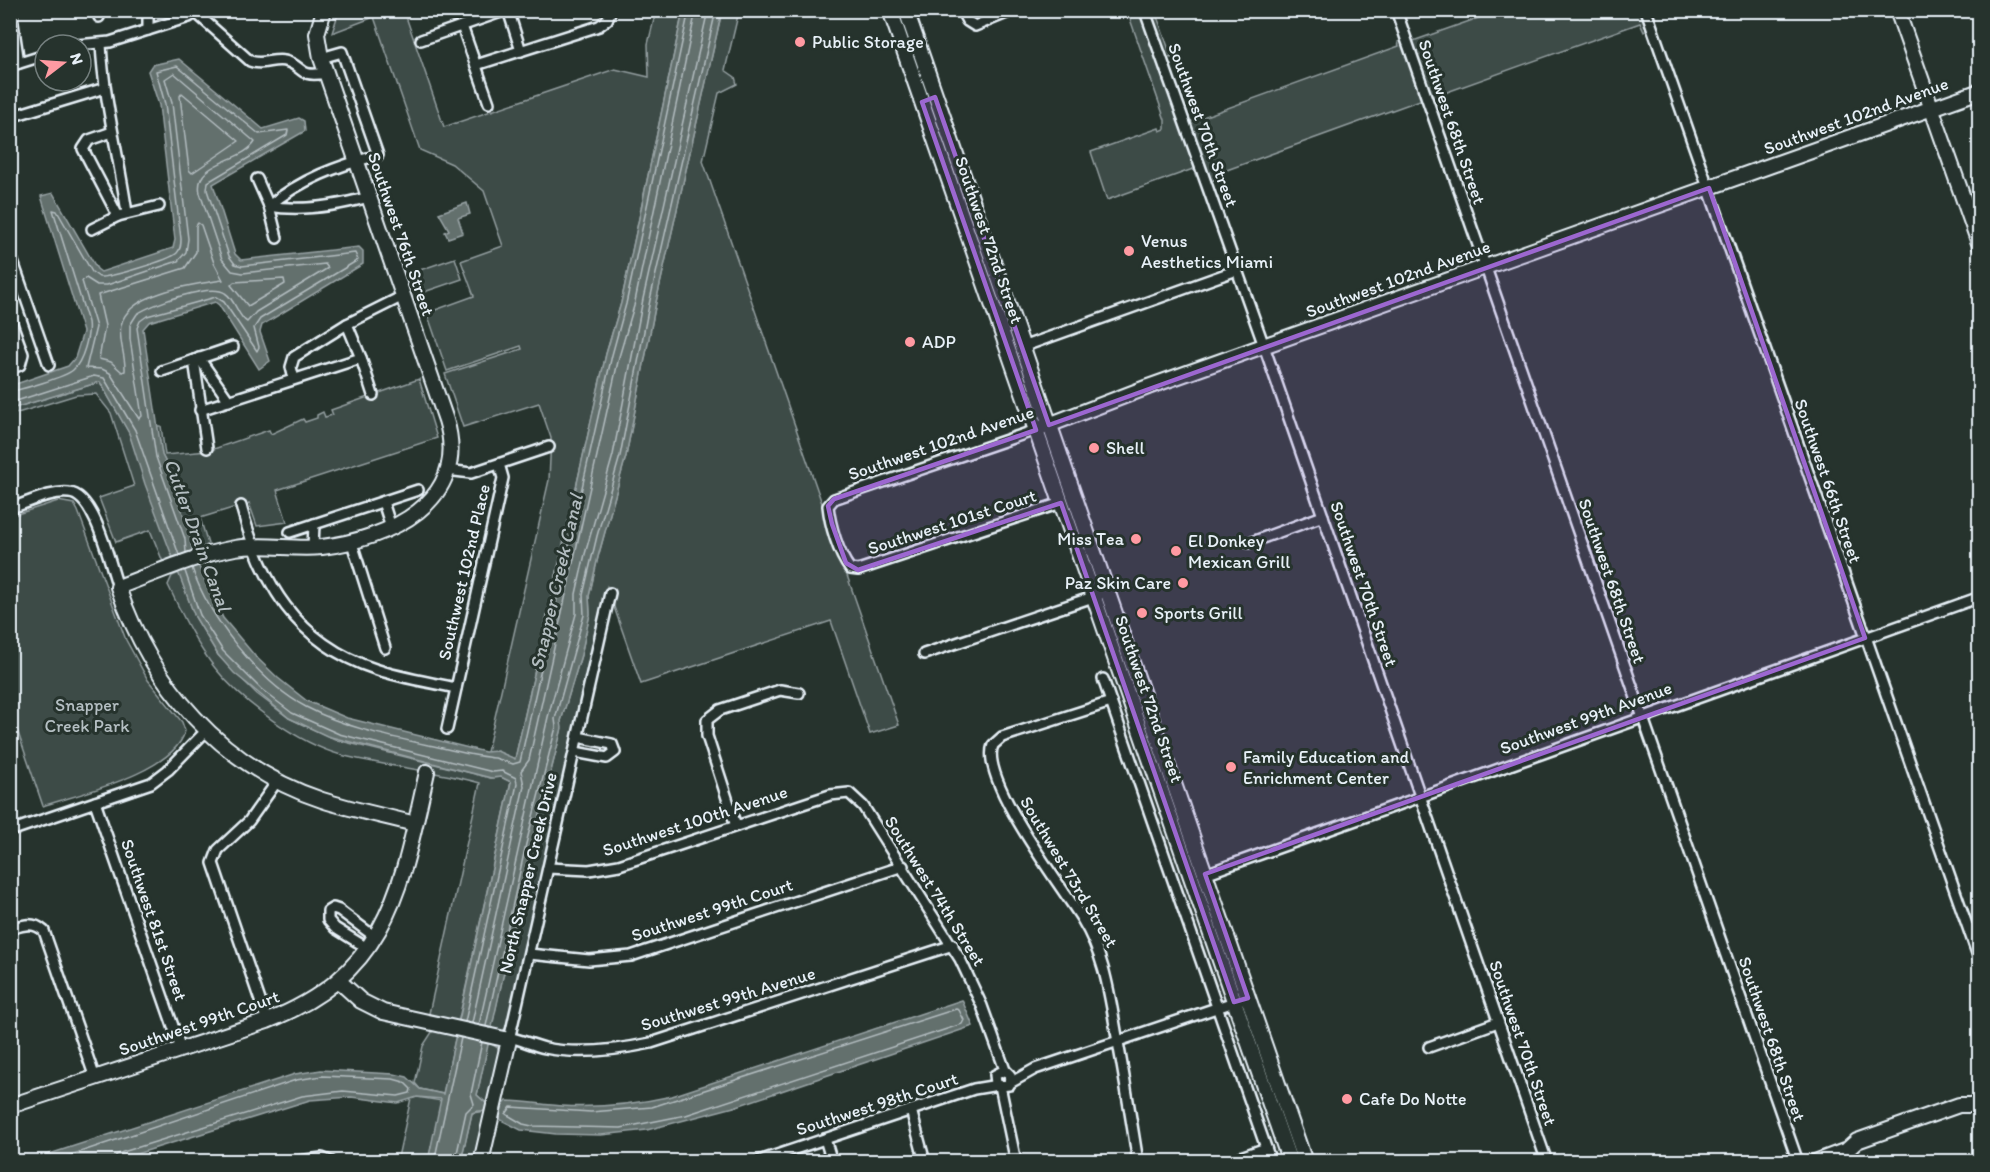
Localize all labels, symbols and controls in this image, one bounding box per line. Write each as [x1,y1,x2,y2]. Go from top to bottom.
place label: Public Storage [812,31,924,53]
north arrow [33,33,93,93]
marker: Public Storage [793,35,807,49]
street label: Southwest 68th Street [1413,37,1491,207]
street label: Southwest 70th Street [1163,40,1243,210]
text: N [66,51,88,67]
street label: Southwest 102nd Avenue [1761,72,1951,160]
street label: Southwest 76th Street [363,149,439,319]
street label: Southwest 72nd Street [950,154,1028,327]
place label: Venus Aesthetics Miami [1141,230,1273,273]
street label: Southwest 102nd Avenue [1303,235,1493,323]
marker: Venus Aesthetics Miami [1122,244,1136,258]
place label: ADP [922,331,956,353]
marker: ADP [903,335,917,349]
street label: Southwest 66th Street [1790,396,1867,566]
street label: Southwest 102nd Avenue [845,401,1037,485]
place label: Shell [1106,437,1145,459]
marker: Shell [1087,441,1101,455]
water label: Cutler Drain Canal [159,455,237,616]
street label: Southwest 102nd Place [433,482,495,662]
street label: Southwest 101st Court [865,484,1039,560]
water label: Snapper Creek Canal [524,490,588,672]
street label: Southwest 68th Street [1573,496,1651,666]
street label: Southwest 70th Street [1325,498,1403,670]
place label: Miss Tea [1057,528,1125,550]
place label: El Donkey Mexican Grill [1188,530,1290,573]
marker: Miss Tea [1129,532,1143,546]
marker: El Donkey Mexican Grill [1169,544,1183,558]
place label: Paz Skin Care [1065,572,1171,594]
marker: Paz Skin Care [1176,576,1190,590]
place label: Sports Grill [1154,602,1242,624]
marker: Sports Grill [1135,606,1149,620]
street label: Southwest 72nd Street [1110,613,1188,786]
street label: Southwest 99th Avenue [1497,677,1675,759]
park label: Snapper Creek Park [45,694,130,737]
place label: Family Education and Enrichment Center [1243,746,1410,789]
marker: Family Education and Enrichment Center [1224,760,1238,774]
street label: North Snapper Creek Drive [494,770,562,976]
street label: Southwest 100th Avenue [600,781,790,861]
street label: Southwest 73rd Street [1015,792,1123,952]
street label: Southwest 74th Street [880,812,990,970]
street label: Southwest 81st Street [116,836,192,1004]
street label: Southwest 99th Court [629,873,796,946]
street label: Southwest 68th Street [1733,954,1811,1124]
street label: Southwest 70th Street [1484,957,1562,1129]
street label: Southwest 99th Avenue [638,962,818,1036]
street label: Southwest 99th Court [116,985,282,1061]
street label: Southwest 98th Court [793,1067,961,1141]
place label: Cafe Do Notte [1359,1088,1467,1110]
marker: Cafe Do Notte [1340,1092,1354,1106]

